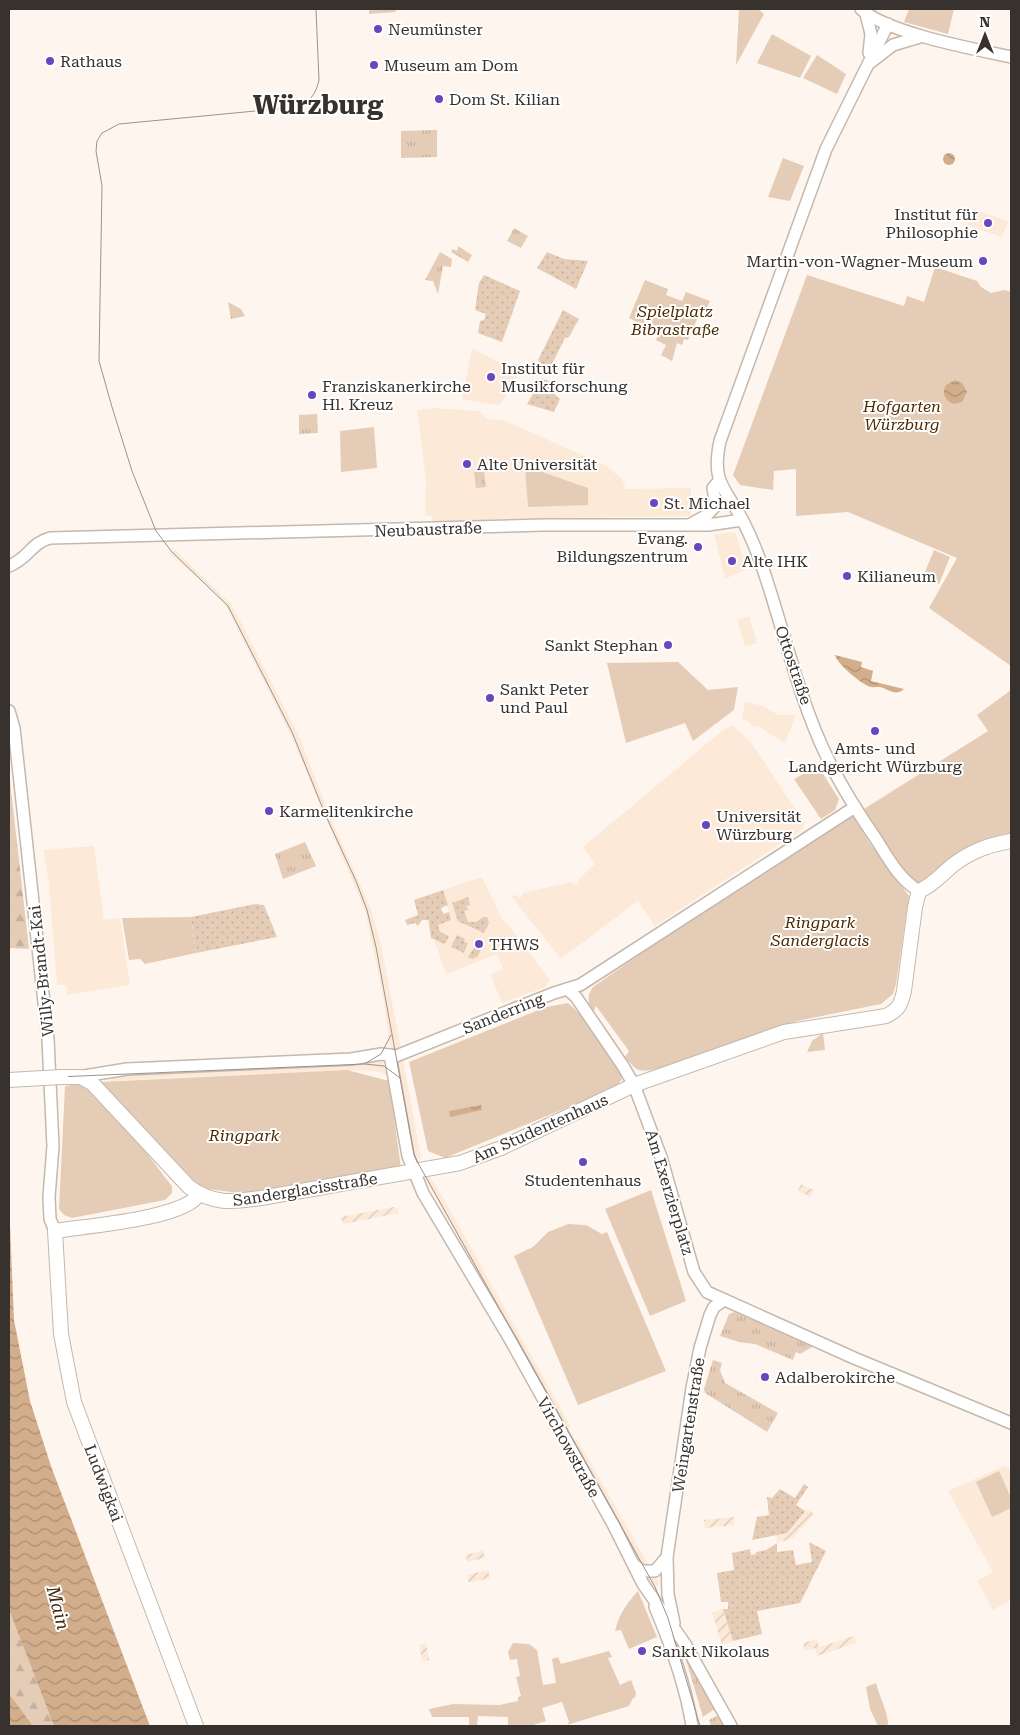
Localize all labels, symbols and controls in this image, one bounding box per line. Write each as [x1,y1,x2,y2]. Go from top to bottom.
north arrow [960,10,1010,60]
text: N [980,14,991,30]
place label: Neumünster [388,20,483,39]
marker: Neumünster [372,23,384,35]
place label: Rathaus [60,52,122,71]
marker: Rathaus [44,55,56,67]
place label: Museum am Dom [384,56,519,75]
marker: Museum am Dom [368,59,380,71]
district label: Würzburg [253,90,383,120]
place label: Dom St. Kilian [449,90,560,109]
marker: Dom St. Kilian [433,93,445,105]
place label: Institut für Philosophie [886,205,978,242]
marker: Institut für Philosophie [982,217,994,229]
place label: Martin-von-Wagner-Museum [746,252,973,271]
marker: Martin-von-Wagner-Museum [977,255,989,267]
park label: Spielplatz Bibrastraße [630,302,719,339]
place label: Institut für Musikforschung [501,359,628,396]
marker: Institut für Musikforschung [485,371,497,383]
place label: Franziskanerkirche Hl. Kreuz [322,377,471,414]
marker: Franziskanerkirche Hl. Kreuz [306,389,318,401]
park label: Hofgarten Würzburg [862,397,941,434]
place label: Alte Universität [477,455,597,474]
marker: Alte Universität [461,458,473,470]
place label: St. Michael [664,494,750,513]
marker: St. Michael [648,497,660,509]
street label: Neubaustraße [374,518,482,541]
place label: Evang. Bildungszentrum [556,529,688,566]
marker: Evang. Bildungszentrum [692,541,704,553]
place label: Alte IHK [742,552,808,571]
marker: Alte IHK [726,555,738,567]
place label: Kilianeum [857,567,937,586]
marker: Kilianeum [841,570,853,582]
street label: Ottostraße [771,623,816,707]
place label: Sankt Stephan [545,636,658,655]
marker: Sankt Stephan [662,639,674,651]
place label: Sankt Peter und Paul [500,680,589,717]
marker: Sankt Peter und Paul [484,692,496,704]
marker: Amts- und Landgericht Würzburg [869,725,881,737]
place label: Amts- und Landgericht Würzburg [788,739,963,776]
place label: Karmelitenkirche [279,802,414,821]
marker: Karmelitenkirche [263,805,275,817]
place label: Universität Würzburg [716,807,801,844]
marker: Universität Würzburg [700,819,712,831]
street label: Willy-Brandt-Kai [25,904,58,1038]
park label: Ringpark Sanderglacis [770,913,869,950]
place label: THWS [489,935,539,954]
marker: THWS [473,938,485,950]
street label: Sanderring [460,988,547,1038]
street label: Am Studentenhaus [470,1090,611,1167]
park label: Ringpark [208,1126,279,1145]
street label: Am Exerzierplatz [641,1127,698,1258]
marker: Studentenhaus [577,1156,589,1168]
street label: Sanderglacisstraße [231,1169,379,1210]
place label: Studentenhaus [525,1171,642,1190]
street label: Weingartenstraße [668,1356,709,1494]
place label: Adalberokirche [775,1368,895,1387]
marker: Adalberokirche [759,1371,771,1383]
street label: Virchowstraße [533,1394,604,1501]
street label: Ludwigkai [80,1442,127,1524]
water label: Main [42,1583,74,1632]
place label: Sankt Nikolaus [652,1642,770,1661]
marker: Sankt Nikolaus [636,1645,648,1657]

